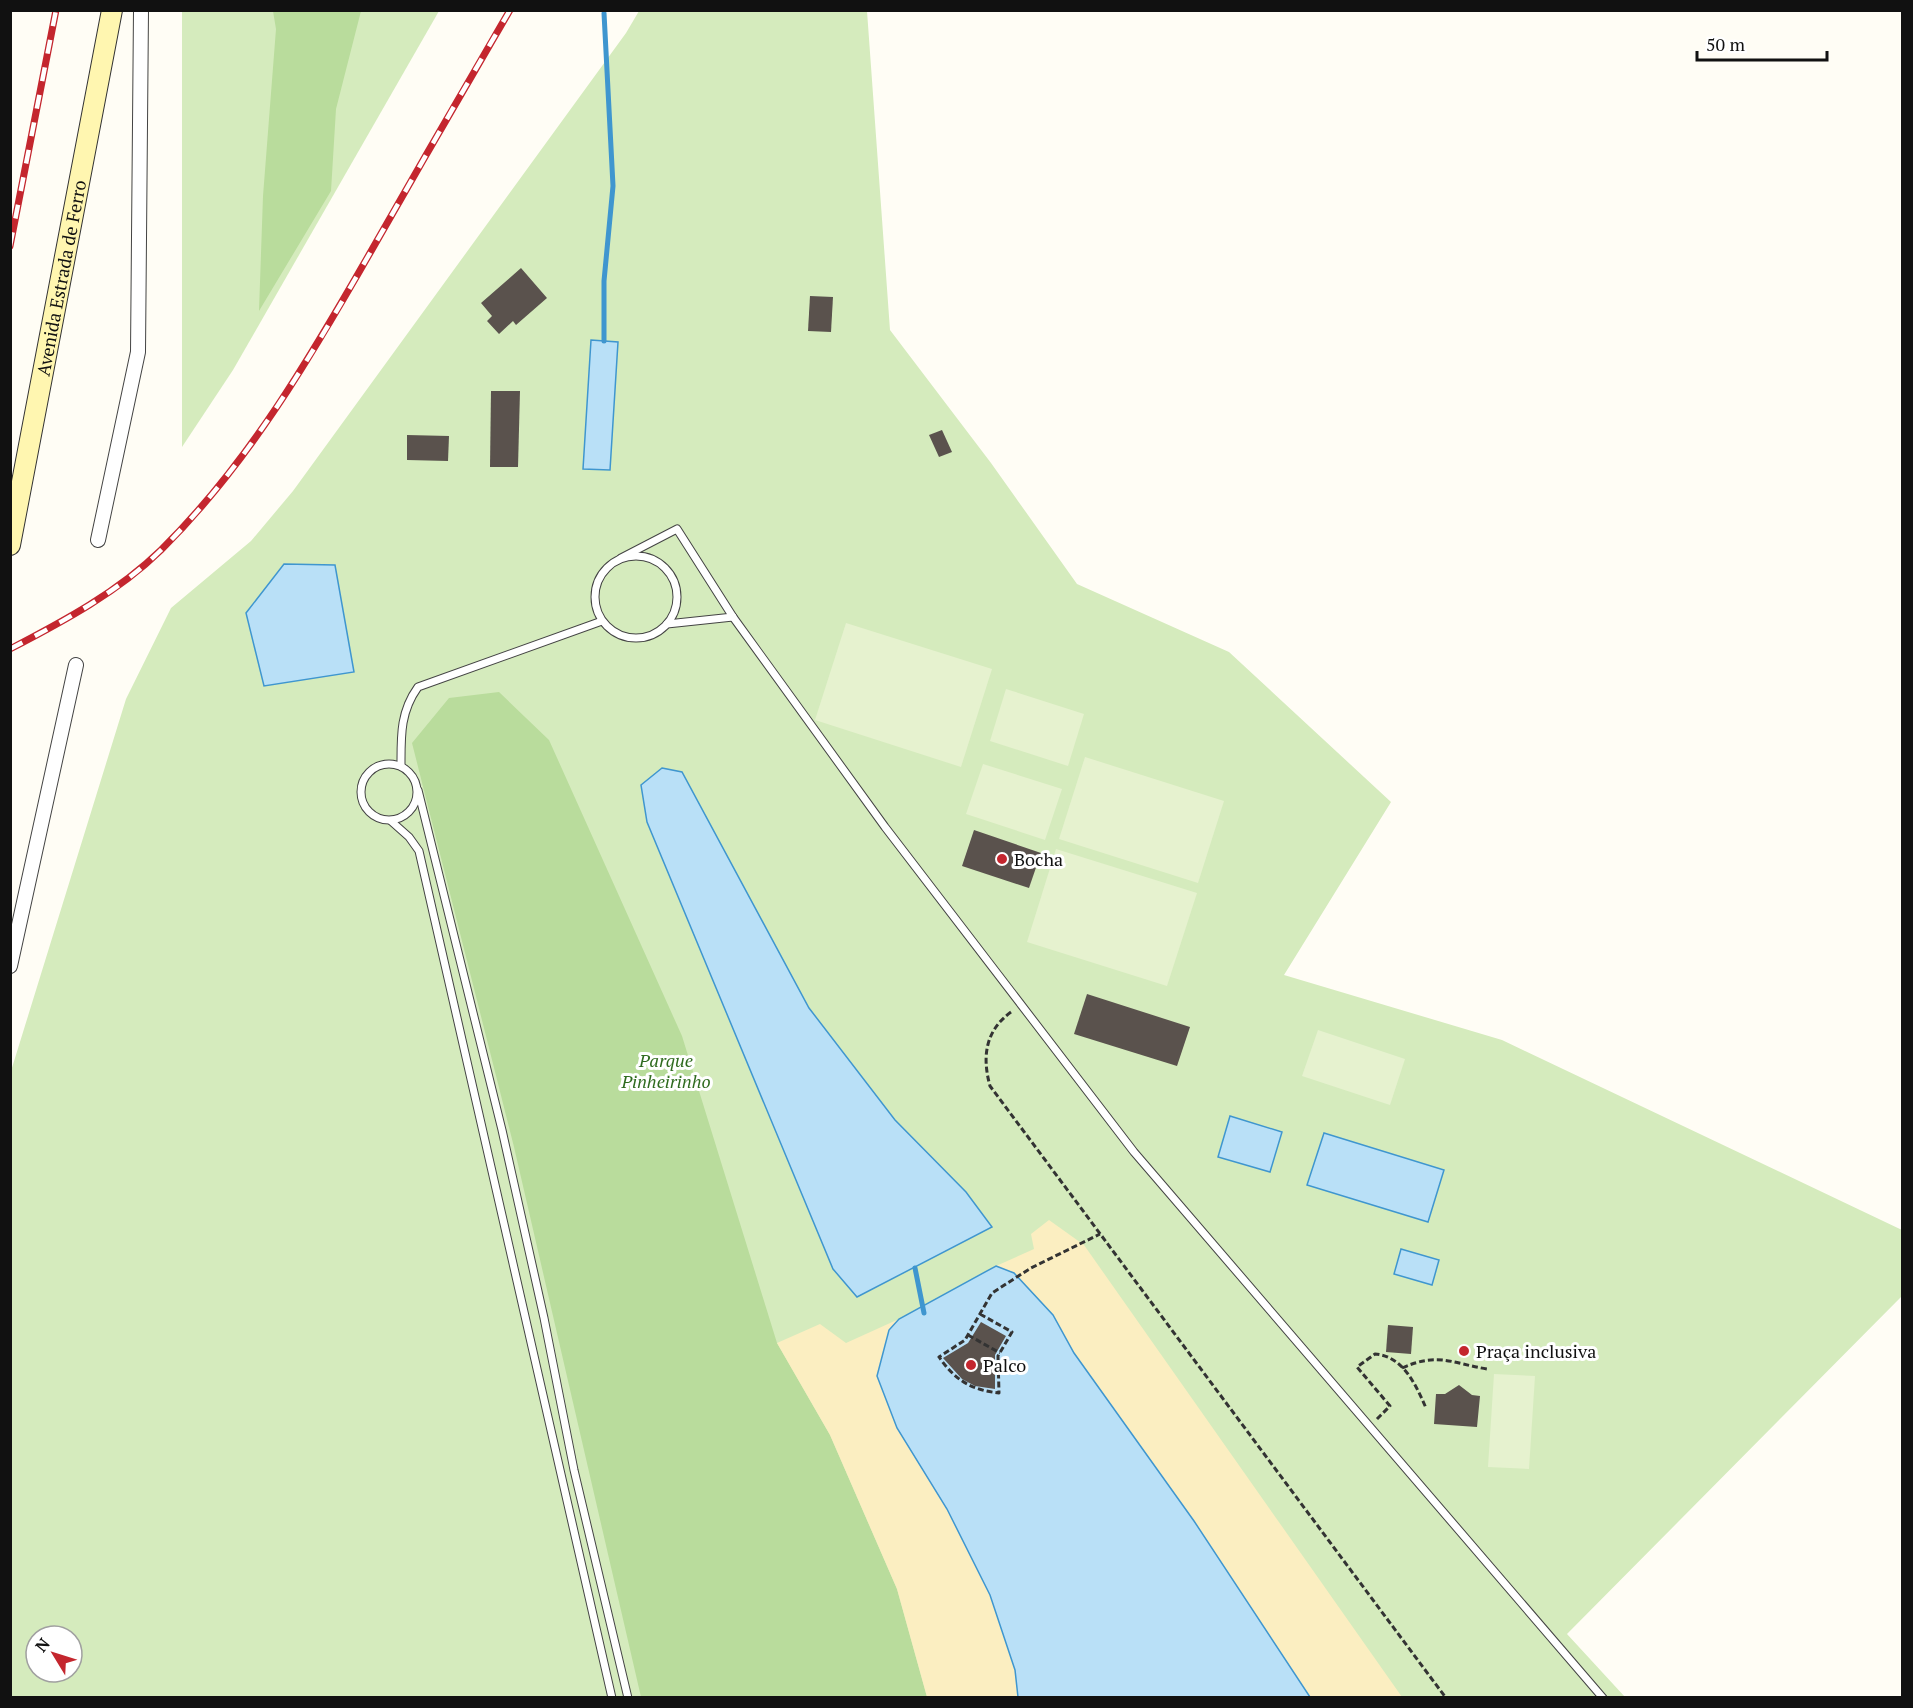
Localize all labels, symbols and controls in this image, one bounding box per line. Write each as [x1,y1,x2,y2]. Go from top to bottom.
scale bar [1697,24,1828,62]
text: 50 m [1706,32,1746,56]
street label: Avenida Estrada de Ferro [31,178,91,378]
place label: Bocha [1014,847,1063,871]
marker: Bocha [995,852,1009,866]
park label: Parque Pinheirinho [620,1048,711,1093]
place label: Praça inclusiva [1476,1339,1596,1363]
marker: Praça inclusiva [1457,1344,1471,1358]
place label: Palco [983,1353,1026,1377]
marker: Palco [964,1358,978,1372]
north arrow [24,1624,84,1684]
text: N [30,1633,55,1656]

